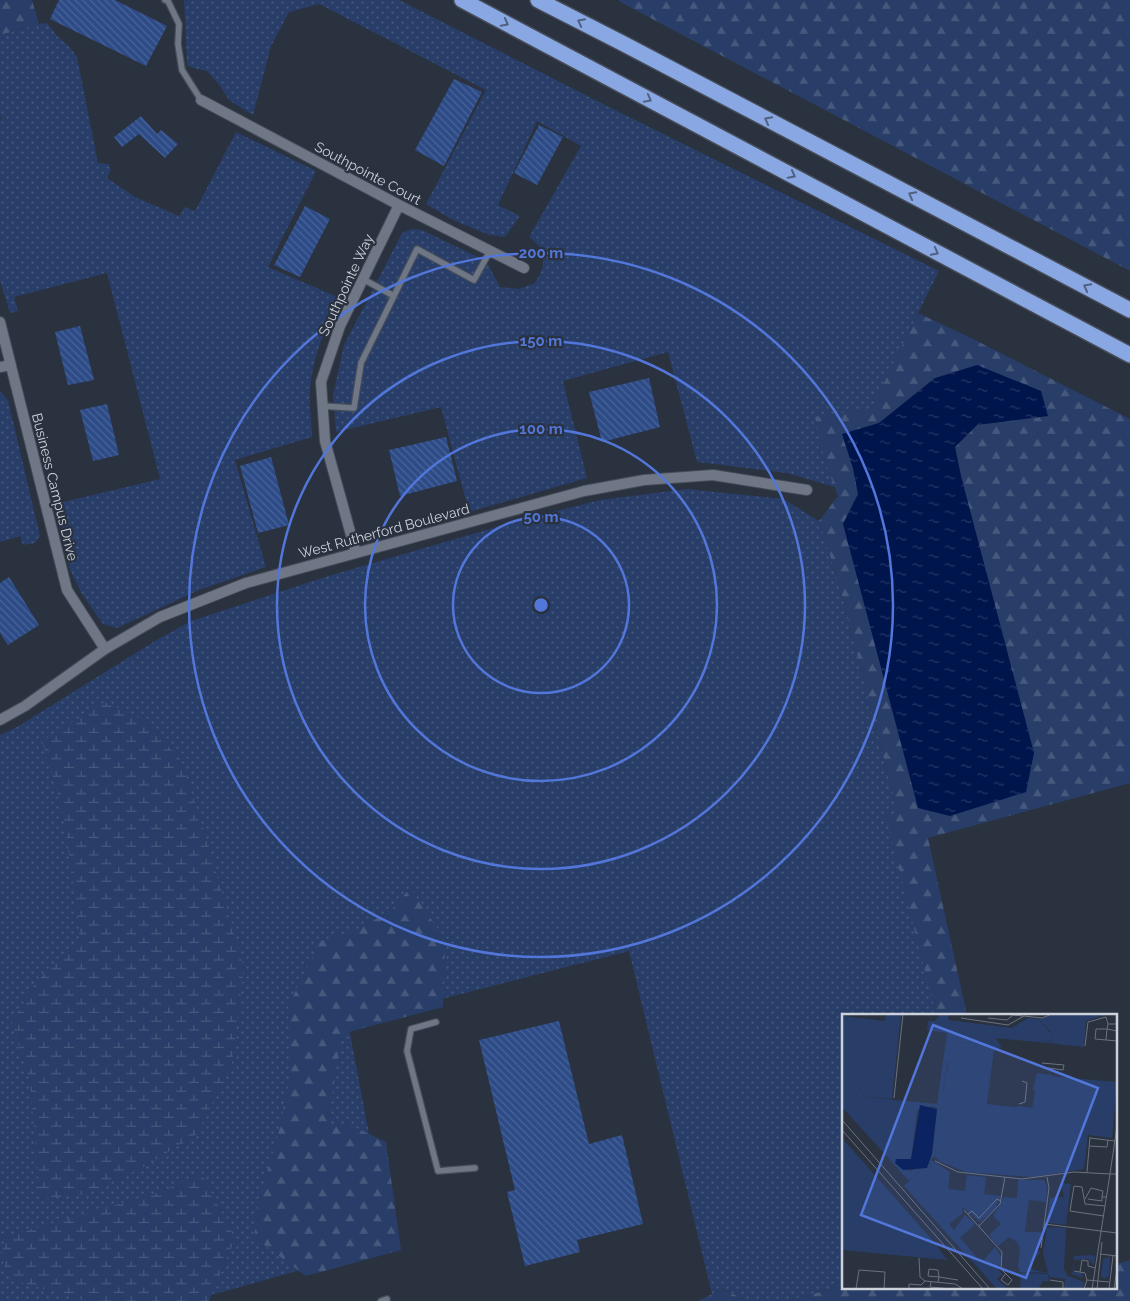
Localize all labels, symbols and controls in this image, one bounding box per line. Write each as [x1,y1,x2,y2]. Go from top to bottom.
one-way arrow [500,17,509,27]
one-way arrow [577,18,586,28]
one-way arrow [643,93,652,103]
one-way arrow [764,116,773,126]
street label: Southpointe Court [312,138,424,208]
one-way arrow [787,169,796,179]
one-way arrow [908,191,917,201]
street label: Southpointe Way [315,231,377,339]
text: 200 m [519,244,563,262]
one-way arrow [930,245,939,255]
one-way arrow [1083,283,1092,293]
text: 150 m [520,332,562,350]
street label: Business Campus Drive [29,411,81,563]
text: 100 m [519,420,563,438]
street label: West Rutherford Boulevard [297,500,471,562]
text: 50 m [523,508,559,526]
centre of rings [532,596,550,614]
inset map [842,1014,1118,1288]

